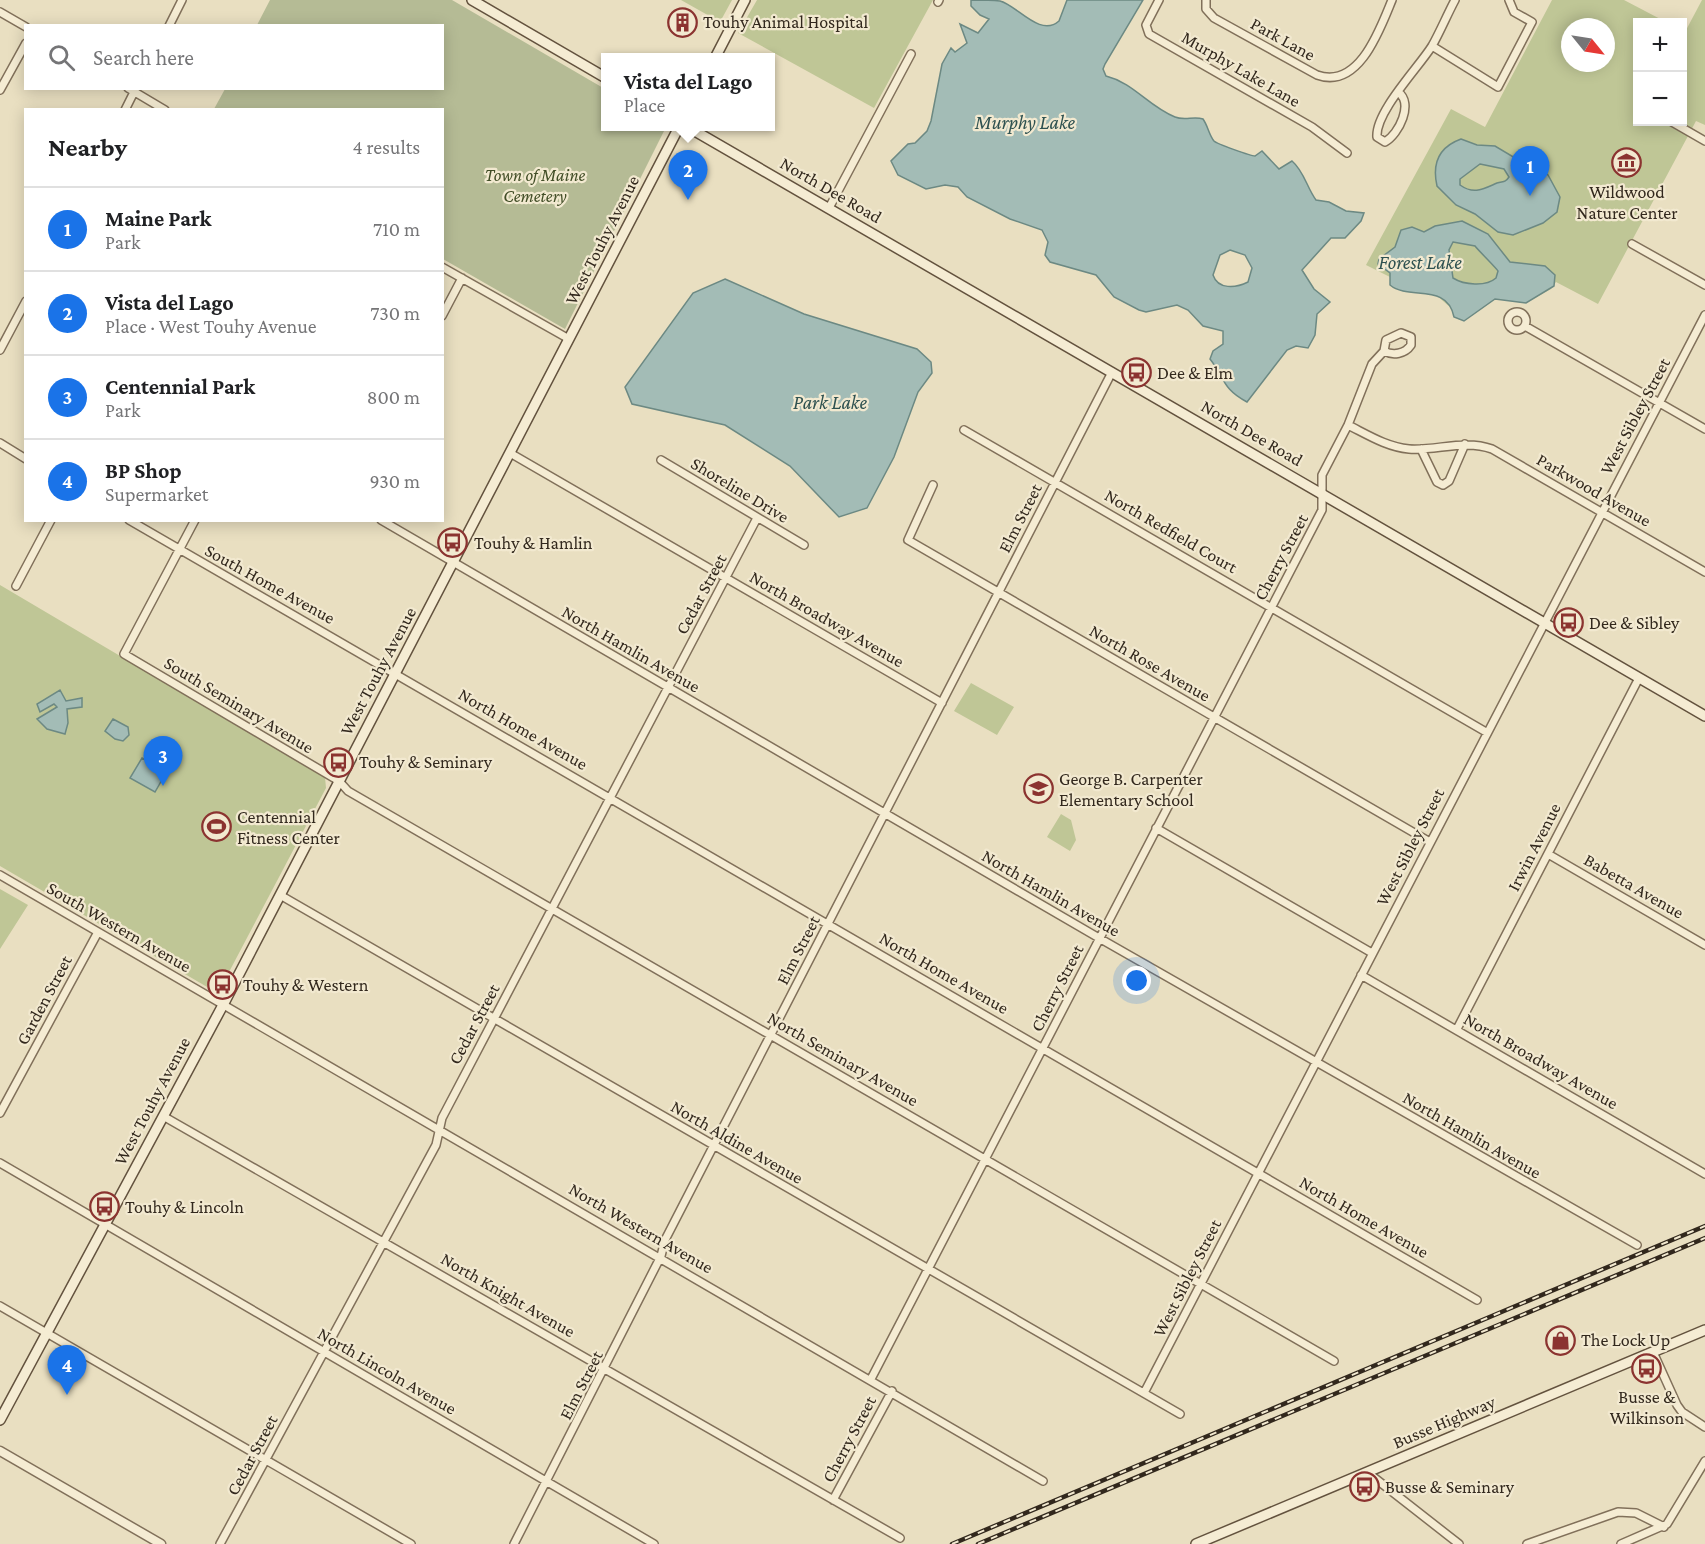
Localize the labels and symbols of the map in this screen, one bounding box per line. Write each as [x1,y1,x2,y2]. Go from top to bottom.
building icon: Touhy Animal Hospital [666,6,698,38]
place label: Touhy Animal Hospital [703,12,869,32]
street label: Park Lane [1247,13,1319,65]
north arrow [1561,18,1615,72]
street label: Murphy Lake Lane [1178,27,1304,111]
water label: Murphy Lake [974,111,1076,134]
pin: 1 [1510,146,1550,196]
museum icon: Wildwood Nature Center [1611,147,1643,179]
pin: 2 [668,150,708,200]
street label: North Dee Road [777,153,886,227]
park label: Town of Maine Cemetery [485,165,586,206]
street label: West Touhy Avenue [561,172,643,308]
place label: Wildwood Nature Center [1576,182,1678,223]
water label: Forest Lake [1378,251,1462,273]
street label: West Sibley Street [1596,353,1675,478]
bus stop icon: Dee & Elm [1120,357,1152,389]
place label: Dee & Elm [1157,363,1234,383]
water label: Park Lake [793,391,867,413]
street label: North Dee Road [1198,396,1307,470]
street label: Parkwood Avenue [1533,449,1655,531]
street label: Shoreline Drive [687,453,793,527]
street label: Elm Street [994,479,1046,556]
street label: North Redfield Court [1101,485,1242,578]
street label: Cherry Street [1250,510,1313,604]
bus stop icon: Touhy & Hamlin [437,527,469,559]
place label: Touhy & Hamlin [474,533,593,553]
street label: South Home Avenue [202,540,339,628]
street label: Cedar Street [671,549,731,638]
street label: North Broadway Avenue [746,567,908,671]
street label: North Hamlin Avenue [558,601,704,697]
street label: West Touhy Avenue [336,604,420,738]
bus stop icon: Dee & Sibley [1552,607,1584,639]
place label: Dee & Sibley [1589,613,1680,633]
street label: North Rose Avenue [1086,620,1214,706]
street label: South Seminary Avenue [161,653,317,758]
street label: North Home Avenue [455,684,591,774]
pin: 3 [144,736,182,786]
bus stop icon: Touhy & Seminary [322,746,354,778]
place label: Touhy & Seminary [359,752,493,772]
place label: George B. Carpenter Elementary School [1059,769,1203,810]
school or university icon: George B. Carpenter Elementary School [1022,773,1054,805]
street label: West Sibley Street [1372,784,1449,909]
street label: Irwin Avenue [1503,800,1565,894]
place label: Centennial Fitness Center [237,807,340,848]
sports icon: Centennial Fitness Center [200,811,232,843]
street label: North Hamlin Avenue [978,845,1124,941]
street label: Babetta Avenue [1581,849,1688,923]
street label: South Western Avenue [43,878,195,976]
street label: Elm Street [772,911,824,988]
street label: North Home Avenue [876,928,1012,1018]
street label: Cherry Street [1027,940,1088,1035]
street label: Garden Street [12,951,76,1048]
your location [1122,966,1151,995]
bus stop icon: Touhy & Western [206,969,238,1001]
place label: Touhy & Western [243,975,369,995]
street label: Cedar Street [444,979,504,1068]
street label: North Seminary Avenue [764,1008,922,1110]
street label: North Broadway Avenue [1460,1009,1622,1113]
street label: West Touhy Avenue [110,1034,194,1168]
street label: North Hamlin Avenue [1399,1087,1545,1183]
street label: North Aldine Avenue [667,1096,807,1188]
street label: North Home Avenue [1296,1172,1432,1262]
street label: North Western Avenue [565,1179,717,1277]
bus stop icon: Touhy & Lincoln [88,1191,120,1223]
place label: Touhy & Lincoln [125,1197,244,1217]
street label: West Sibley Street [1149,1215,1226,1340]
street label: North Knight Avenue [437,1248,579,1342]
street label: North Lincoln Avenue [314,1323,460,1419]
shop icon: The Lock Up [1544,1324,1576,1356]
place label: The Lock Up [1581,1330,1670,1350]
pin: 4 [48,1346,86,1395]
street label: Elm Street [555,1346,607,1423]
bus stop icon: Busse & Wilkinson [1631,1352,1663,1384]
place label: Busse & Wilkinson [1610,1387,1684,1428]
street label: Busse Highway [1390,1391,1499,1453]
street label: Cherry Street [818,1392,881,1486]
street label: Cedar Street [222,1410,282,1499]
bus stop icon: Busse & Seminary [1348,1471,1380,1503]
place label: Busse & Seminary [1385,1477,1515,1497]

